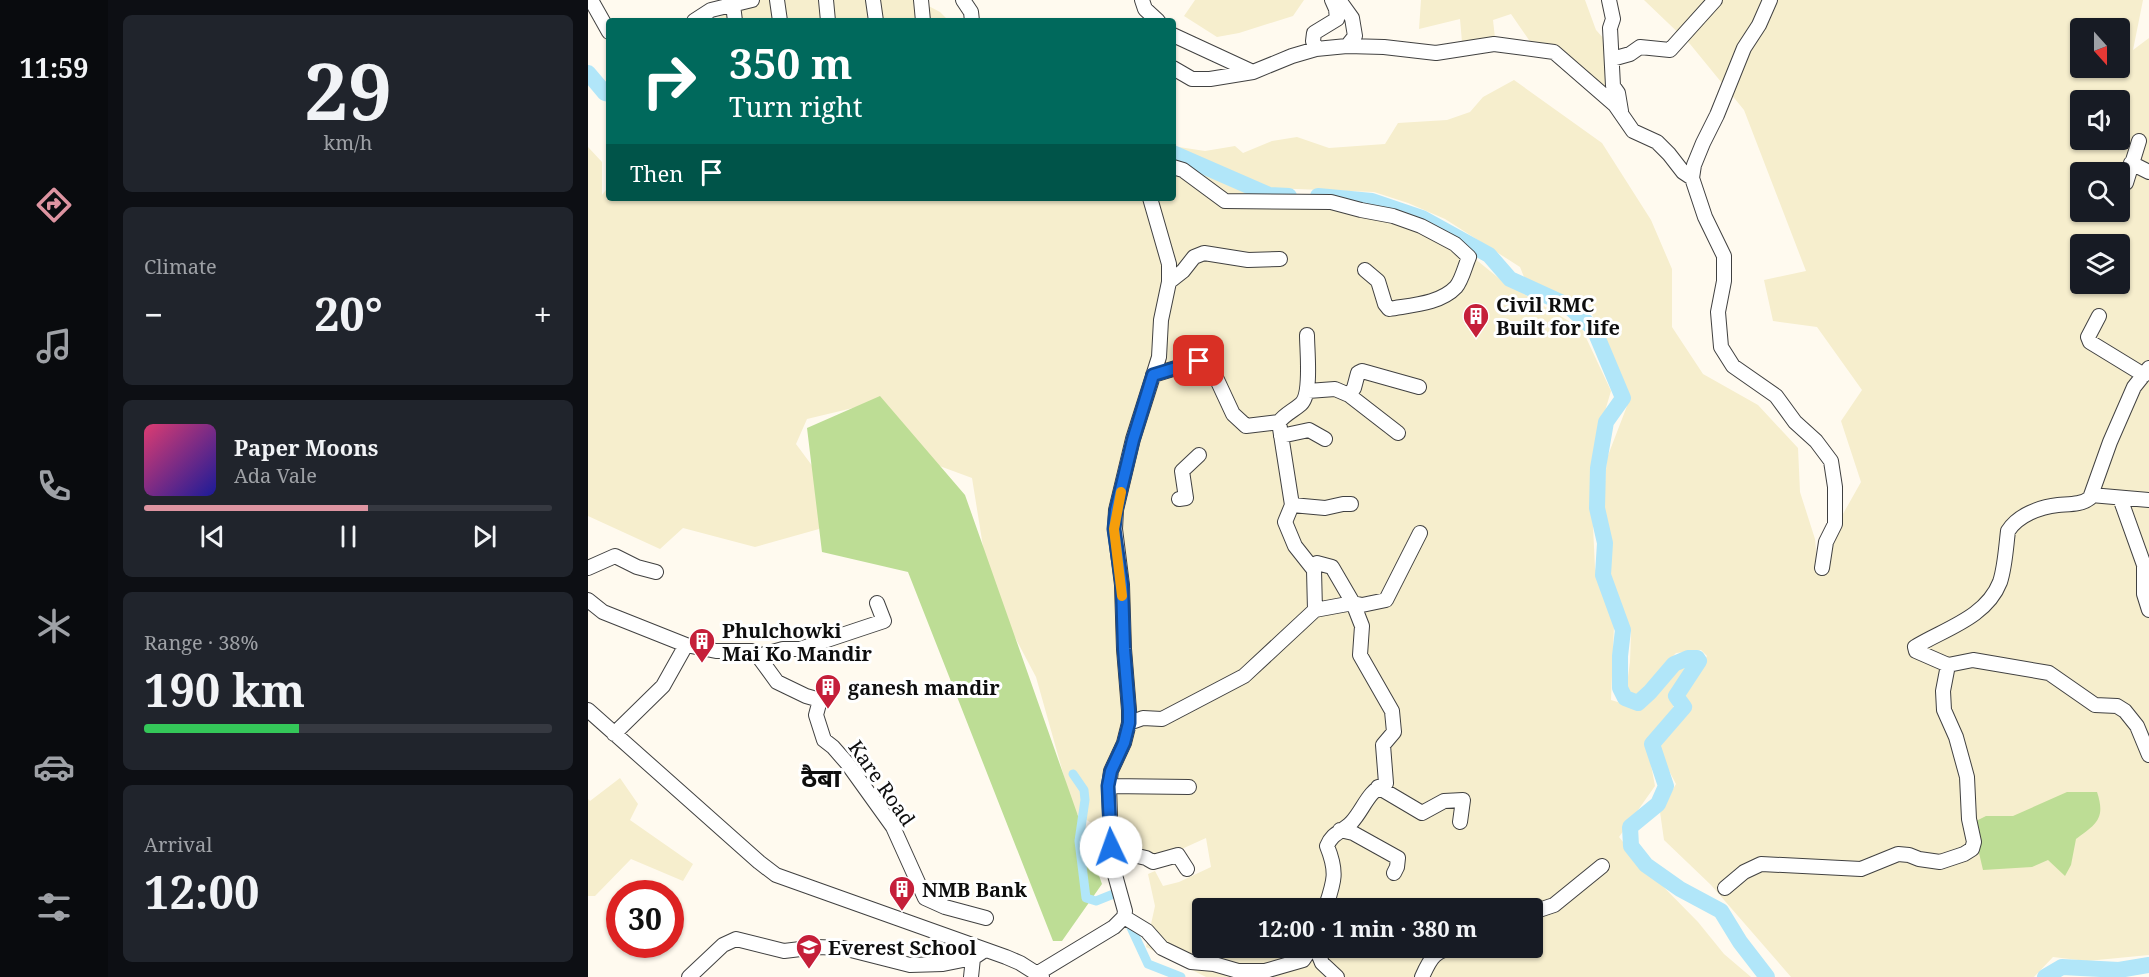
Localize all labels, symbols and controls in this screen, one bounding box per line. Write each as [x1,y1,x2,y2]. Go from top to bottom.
north arrow [2070,18,2130,78]
map controls [2070,18,2130,294]
text: 350 m [729,34,853,91]
text: 29 [304,37,392,143]
icon: right [630,42,708,120]
text: 11:59 [19,49,89,86]
text: Turn right [729,88,862,125]
button: sound [2070,90,2130,150]
text: km/h [323,129,373,156]
icon: arrive [695,156,728,189]
text: Then [630,158,683,188]
button: search [2070,162,2130,222]
icon: directions [33,184,75,226]
button: layers [2070,234,2130,294]
text: Climate [144,253,217,280]
text: 20° [314,283,383,344]
place label: Civil RMC Built for life [1496,291,1620,341]
text: − [144,292,163,337]
text: + [534,292,552,337]
building icon: Civil RMC Built for life [1461,301,1491,339]
icon: music [33,325,75,367]
pin [1173,335,1224,386]
icon: arrive [1182,344,1215,377]
text: Paper Moons [234,432,378,462]
text: Ada Vale [234,462,317,489]
icon: phone [33,465,75,507]
icon: previous [196,520,229,553]
icon: pause [332,520,365,553]
icon: next [468,520,501,553]
icon: climate [33,605,75,647]
place label: Phulchowki Mai Ko Mandir [722,617,872,667]
building icon: Phulchowki Mai Ko Mandir [687,626,717,664]
text: Range · 38% [144,629,258,656]
text: 190 km [144,659,305,720]
building icon: ganesh mandir [813,672,843,710]
place label: ganesh mandir [848,674,1000,701]
street label: Kare Road [843,735,921,831]
icon: car [33,746,75,788]
district label: ठैबा [801,759,842,795]
position arrow [1079,815,1143,879]
text: Arrival [144,831,212,858]
text: 12:00 [144,861,259,922]
building icon: NMB Bank [887,874,917,912]
place label: NMB Bank [922,876,1027,903]
speed limit sign: 30 [606,880,684,958]
icon: filters [33,886,75,928]
text: 12:00 · 1 min · 380 m [1258,913,1477,943]
school or university icon: Everest School [794,932,824,970]
place label: Everest School [828,934,977,961]

